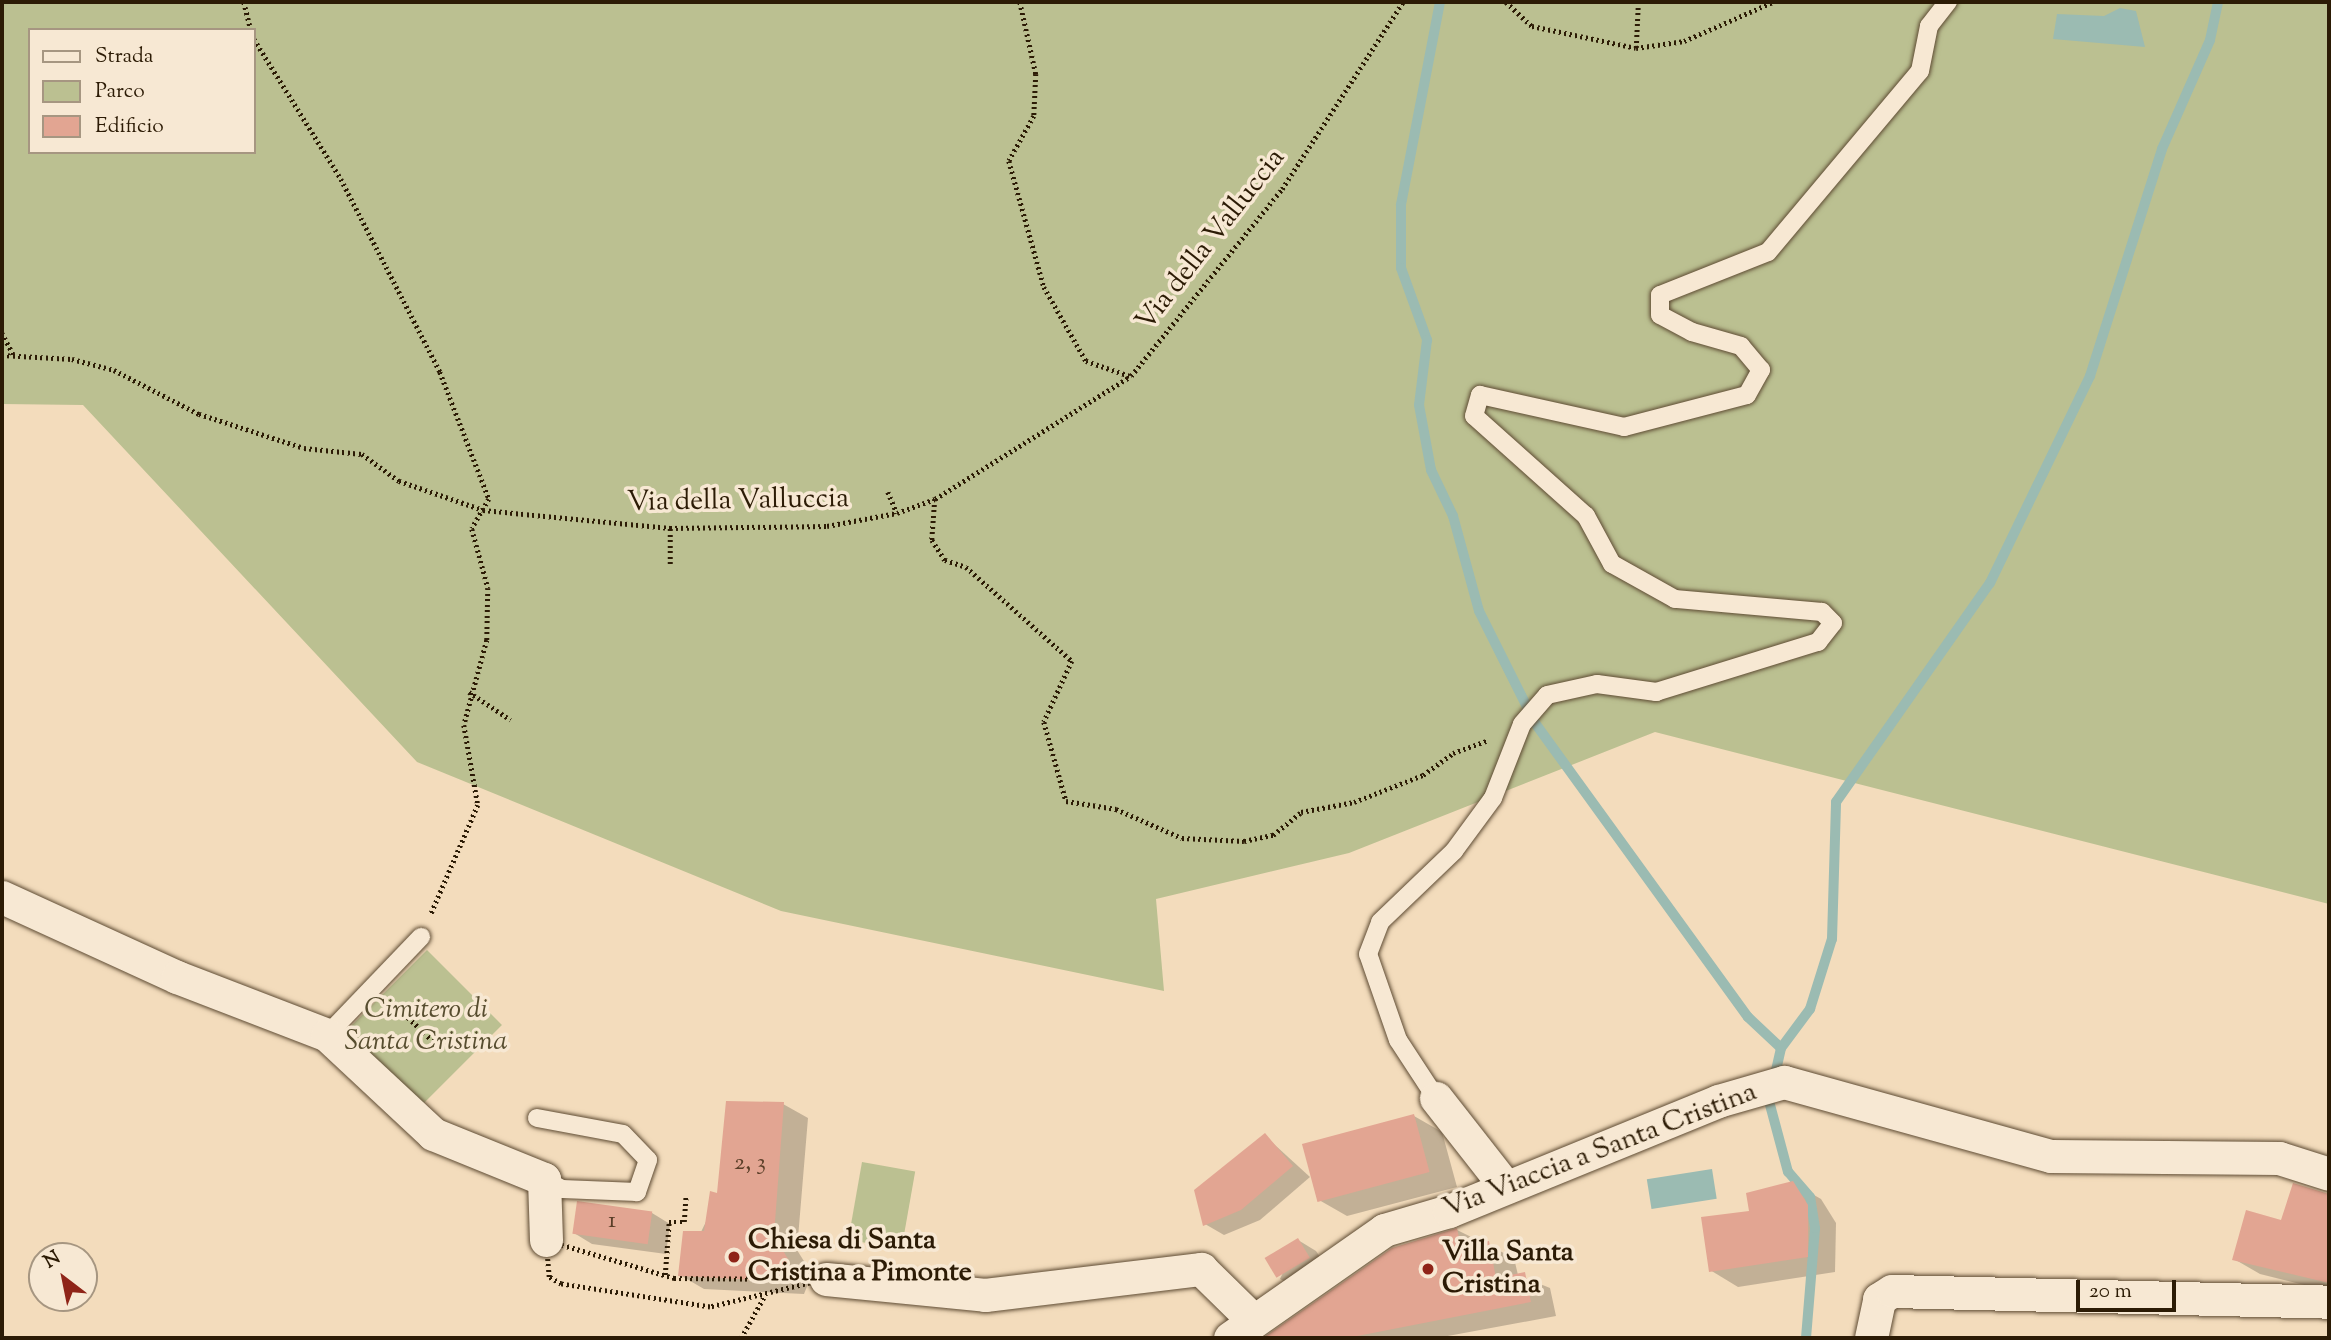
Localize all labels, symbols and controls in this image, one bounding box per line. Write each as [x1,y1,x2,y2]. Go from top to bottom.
legend [28,28,256,154]
text: Strada [95,42,154,72]
text: Parco [95,77,145,107]
text: Edificio [95,112,164,142]
street label: Via della Valluccia [1129,142,1293,338]
street label: Via della Valluccia [627,482,849,520]
park label: Cimitero di Santa Cristina [344,993,508,1059]
street label: Via Viaccia a Santa Cristina [1438,1076,1762,1226]
house number: 2, 3 [734,1150,766,1178]
house number: 1 [608,1208,616,1236]
place label: Chiesa di Santa Cristina a Pimonte [748,1224,972,1290]
place label: Villa Santa Cristina [1442,1236,1574,1302]
north arrow [28,1242,98,1312]
text: N [39,1245,66,1276]
marker: Chiesa di Santa Cristina a Pimonte [726,1249,742,1265]
marker: Villa Santa Cristina [1420,1261,1436,1277]
scale bar [2079,1266,2179,1310]
text: 20 m [2089,1277,2132,1307]

